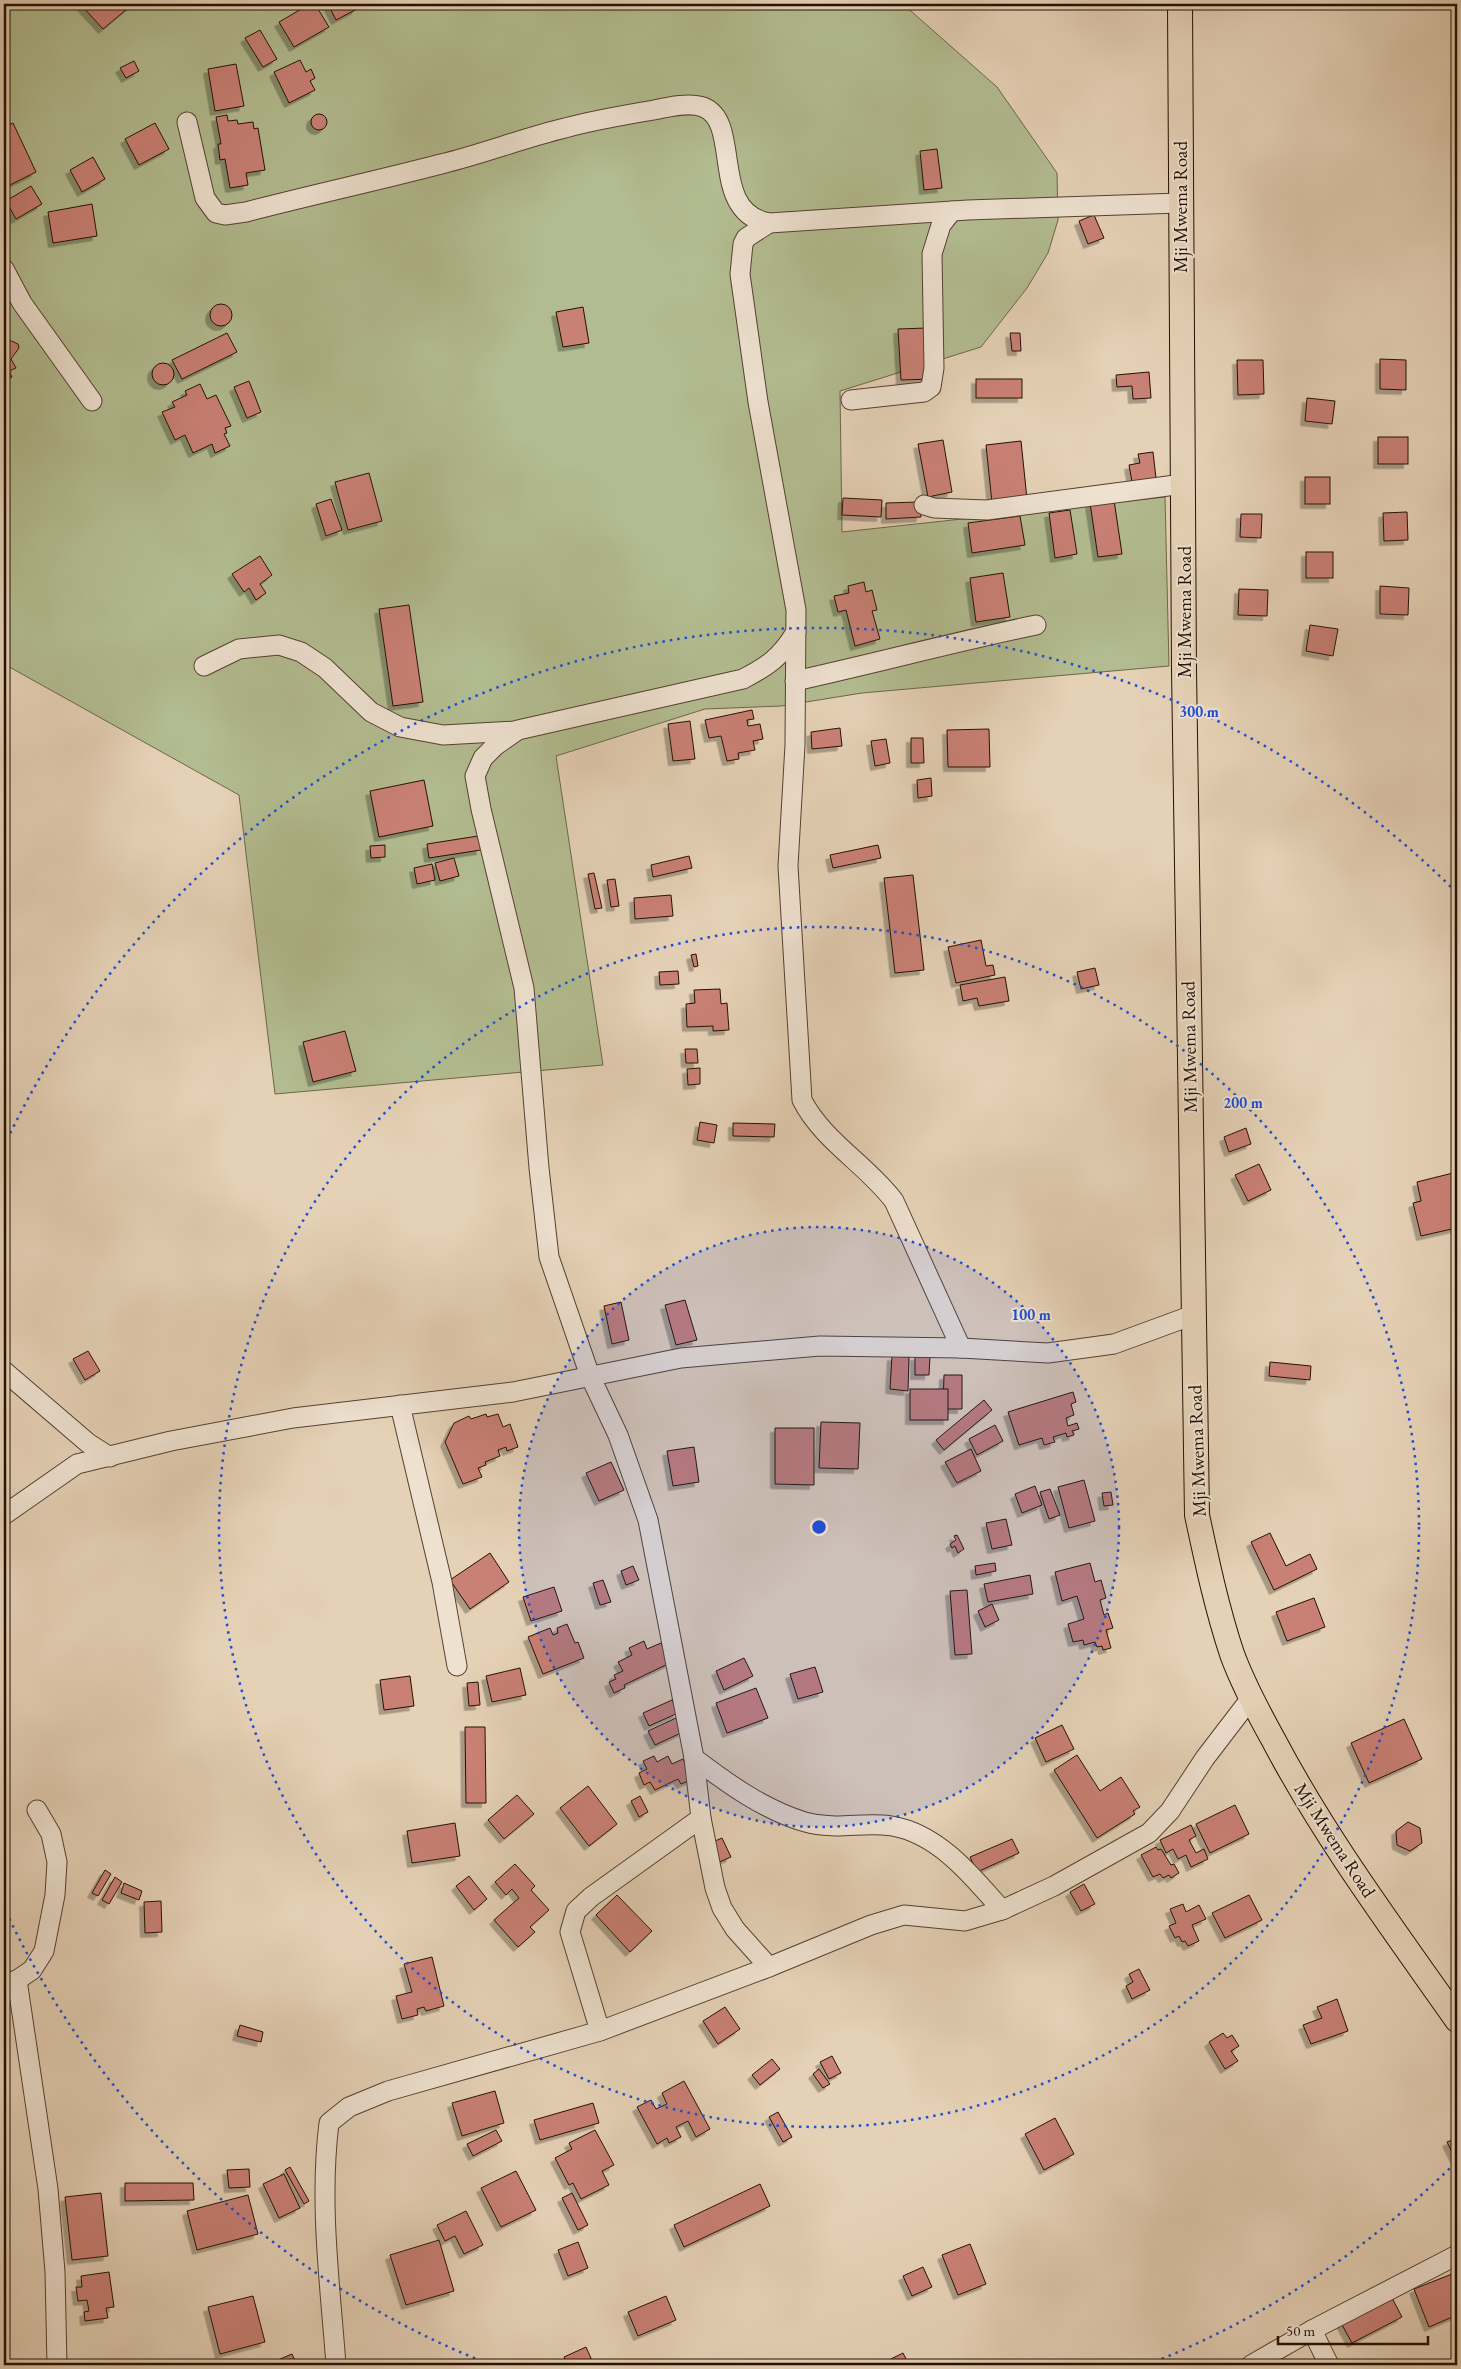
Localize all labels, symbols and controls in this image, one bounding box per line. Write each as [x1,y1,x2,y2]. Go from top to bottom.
street label: Mji Mwema Road [1168,141,1193,273]
street label: Mji Mwema Road [1172,546,1197,678]
text: 300 m [1179,702,1219,721]
street label: Mji Mwema Road [1175,980,1203,1113]
text: 200 m [1223,1093,1263,1112]
text: 100 m [1011,1305,1051,1324]
street label: Mji Mwema Road [1182,1384,1212,1517]
centre of rings [810,1518,828,1536]
street label: Mji Mwema Road [1289,1778,1382,1903]
scale bar [1278,2314,1428,2346]
text: 50 m [1286,2321,1315,2340]

